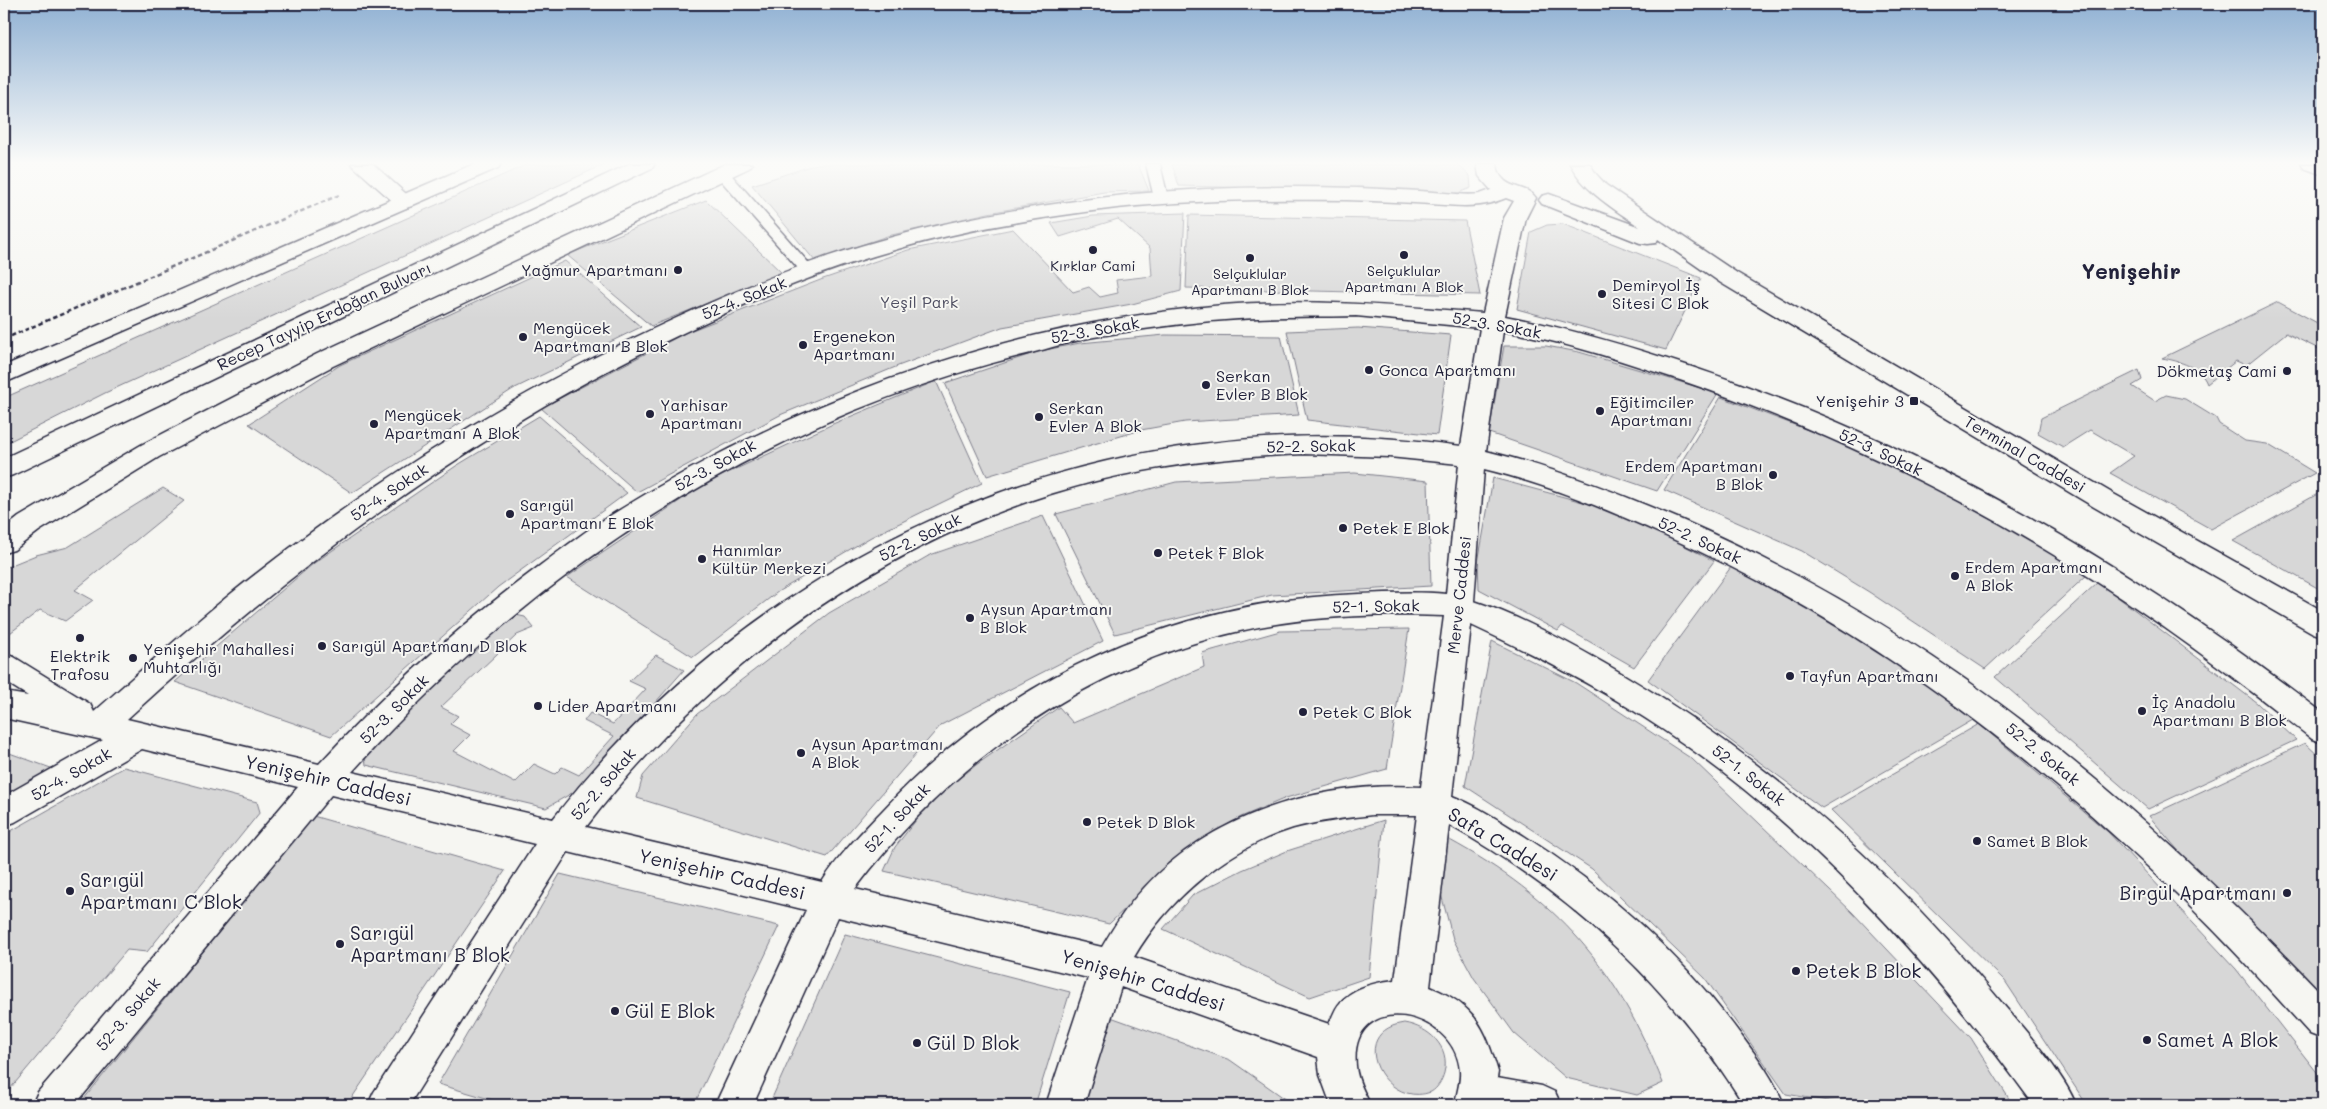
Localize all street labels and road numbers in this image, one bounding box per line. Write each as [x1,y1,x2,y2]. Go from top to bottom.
street label: Recep Tayyip Erdoğan Bulvarı [213,257,434,375]
street label: 52-4. Sokak [698,271,789,324]
street label: 52-3. Sokak [1451,306,1543,343]
street label: 52-3. Sokak [1049,311,1141,348]
street label: Terminal Caddesi [1961,410,2090,497]
street label: 52-3. Sokak [1836,423,1926,480]
street label: 52-3. Sokak [670,434,759,495]
street label: 52-2. Sokak [1266,434,1356,457]
street label: 52-4. Sokak [346,458,432,525]
street label: 52-2. Sokak [875,508,964,566]
street label: 52-2. Sokak [1655,511,1745,568]
street label: Merve Caddesi [1442,535,1475,655]
street label: 52-1. Sokak [1332,594,1420,617]
street label: 52-3. Sokak [355,670,433,748]
street label: 52-2. Sokak [2002,717,2085,790]
street label: 52-1. Sokak [1708,739,1790,810]
street label: 52-4. Sokak [27,742,115,805]
street label: 52-2. Sokak [565,743,640,824]
street label: Yenişehir Caddesi [242,748,414,811]
street label: 52-1. Sokak [859,779,934,857]
street label: Safa Caddesi [1444,801,1563,886]
street label: Yenişehir Caddesi [636,842,808,905]
street label: Yenişehir Caddesi [1058,943,1228,1016]
street label: 52-3. Sokak [91,973,164,1055]

